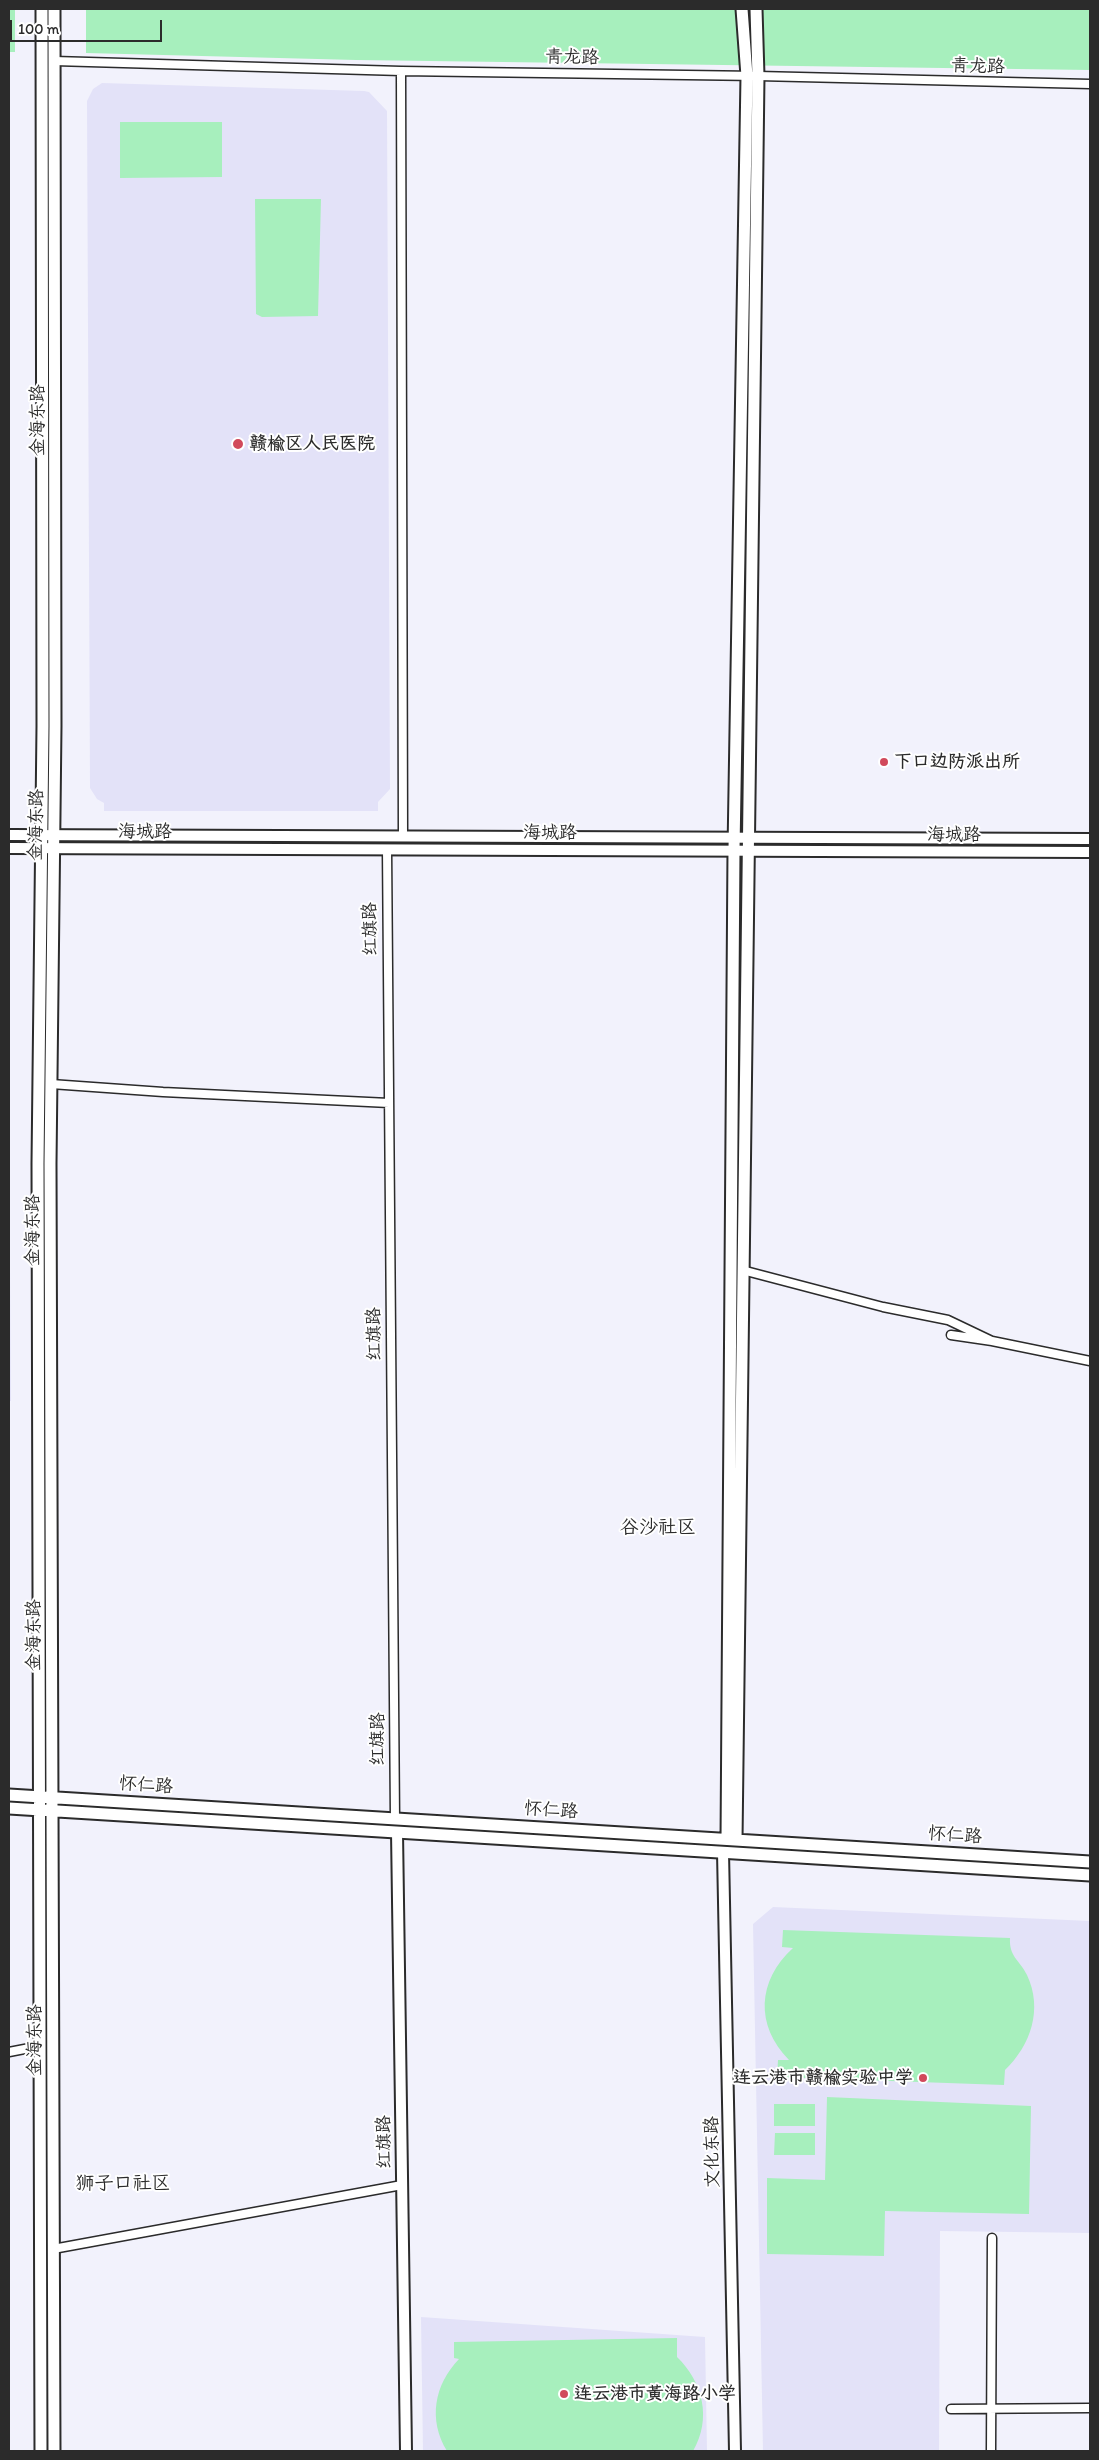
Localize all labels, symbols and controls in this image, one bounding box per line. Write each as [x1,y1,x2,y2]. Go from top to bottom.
scale bar [12,10,165,42]
text: 100 m [18,20,59,38]
street label: 青龙路 [545,47,599,69]
street label: 青龙路 [951,55,1005,79]
street label: 金海东路 [27,384,49,456]
place label: 赣榆区人民医院 [249,433,375,455]
marker: 赣榆区人民医院 [231,437,245,451]
place label: 下口边防派出所 [894,751,1020,773]
marker: 下口边防派出所 [878,756,890,768]
street label: 金海东路 [26,789,48,861]
street label: 海城路 [118,821,172,843]
street label: 海城路 [523,822,577,844]
street label: 海城路 [927,824,981,846]
street label: 红旗路 [360,902,382,956]
street label: 金海东路 [22,1194,44,1266]
street label: 红旗路 [364,1307,386,1361]
district label: 谷沙社区 [620,1517,696,1539]
street label: 金海东路 [23,1599,45,1671]
street label: 红旗路 [367,1712,389,1766]
street label: 怀仁路 [118,1773,174,1799]
street label: 怀仁路 [523,1798,579,1824]
street label: 怀仁路 [927,1823,983,1849]
street label: 金海东路 [24,2004,46,2076]
place label: 连云港市赣榆实验中学 [733,2067,913,2089]
marker: 连云港市赣榆实验中学 [917,2072,929,2084]
street label: 红旗路 [374,2115,396,2169]
street label: 文化东路 [702,2116,724,2188]
district label: 狮子口社区 [76,2173,170,2195]
place label: 连云港市黄海路小学 [574,2383,736,2405]
marker: 连云港市黄海路小学 [558,2388,570,2400]

